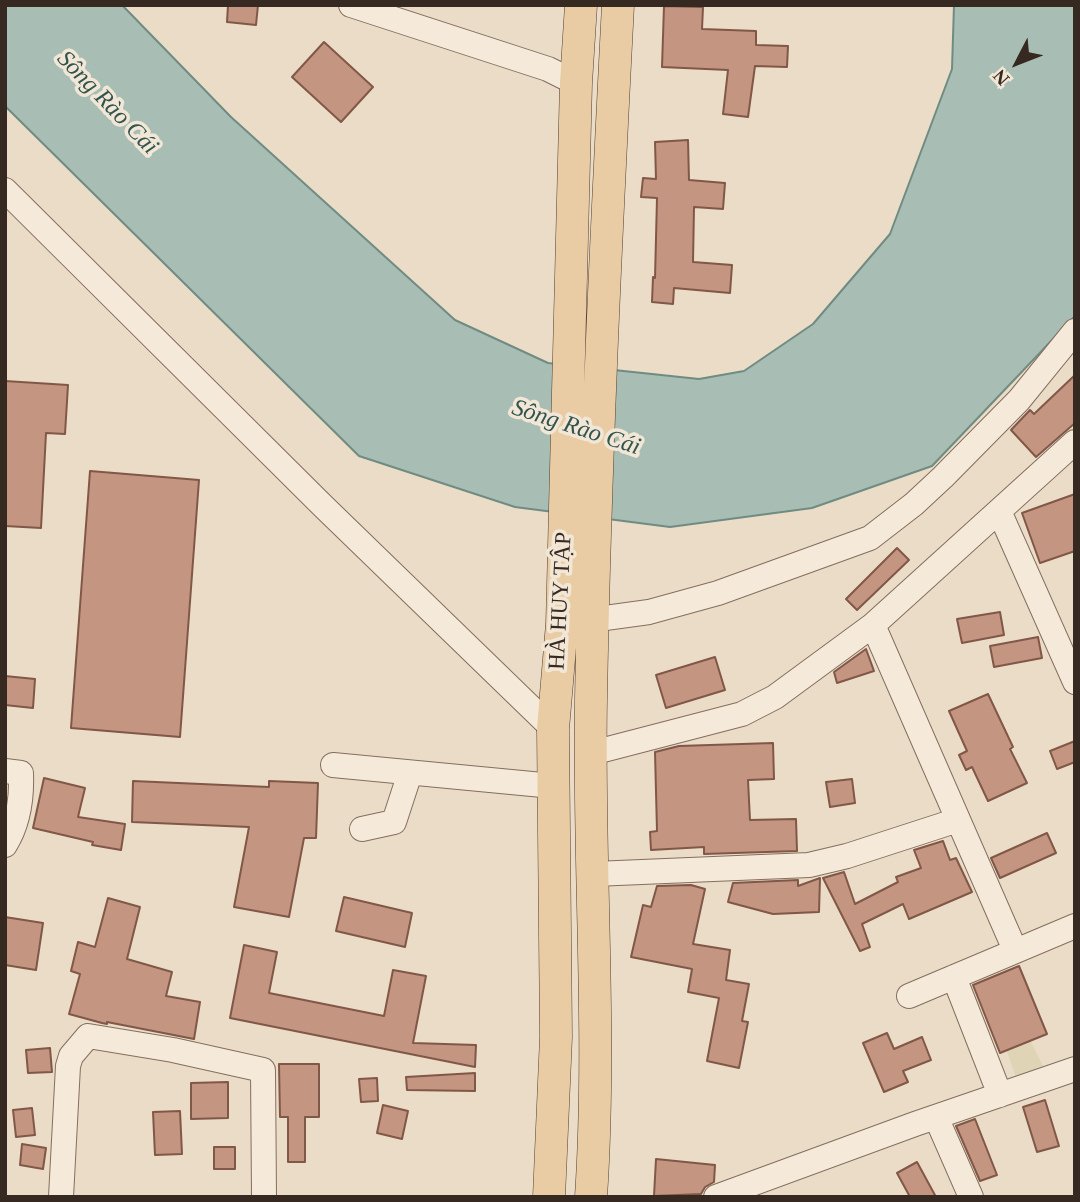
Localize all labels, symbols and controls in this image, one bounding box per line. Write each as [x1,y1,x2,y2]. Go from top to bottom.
north arrow [982,28,1052,98]
water label: Sông Rào Cái [50,45,164,161]
text: N [989,65,1013,90]
water label: Sông Rào Cái [508,394,644,462]
street label: HÀ HUY TẬP [544,531,578,671]

